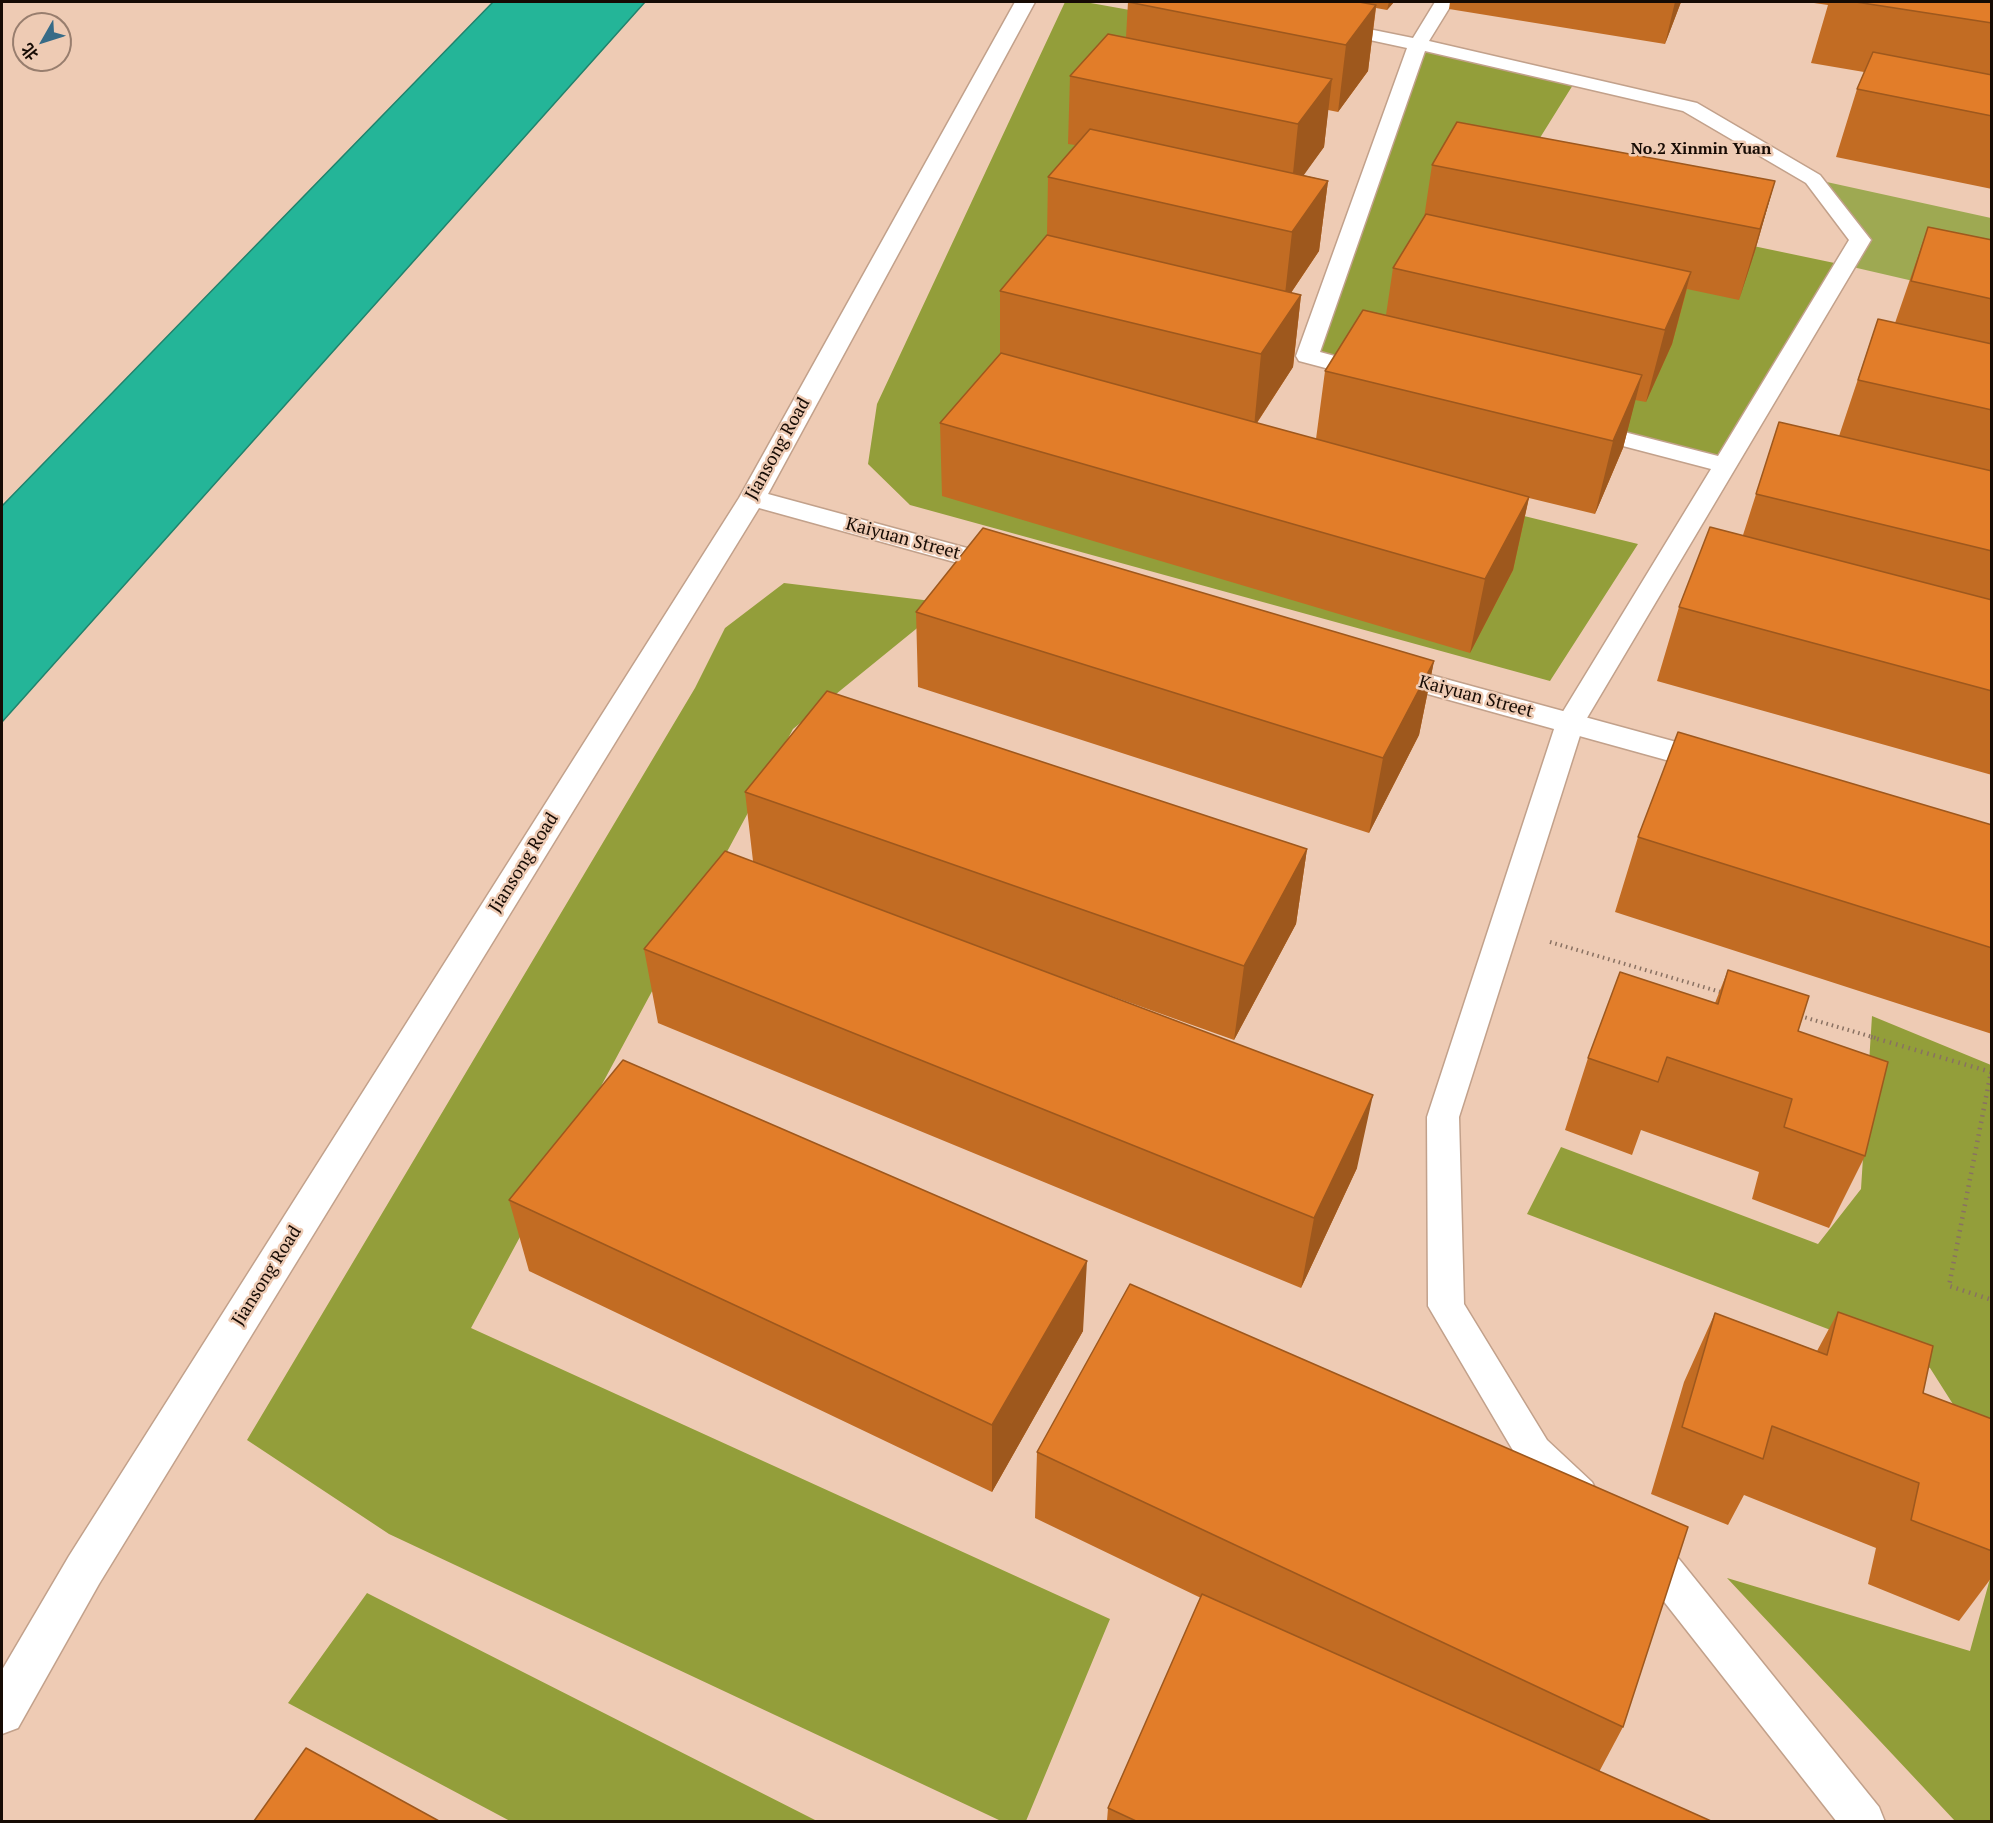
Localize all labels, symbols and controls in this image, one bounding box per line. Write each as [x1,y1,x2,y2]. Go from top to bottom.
north arrow [12,12,72,72]
text: 北 [16,39,43,65]
district label: No.2 Xinmin Yuan [1631,139,1771,159]
street label: Jiansong Road [741,394,815,504]
street label: Kaiyuan Street [843,513,963,565]
street label: Kaiyuan Street [1416,671,1536,723]
street label: Jiansong Road [485,809,563,917]
street label: Jiansong Road [228,1222,306,1330]

